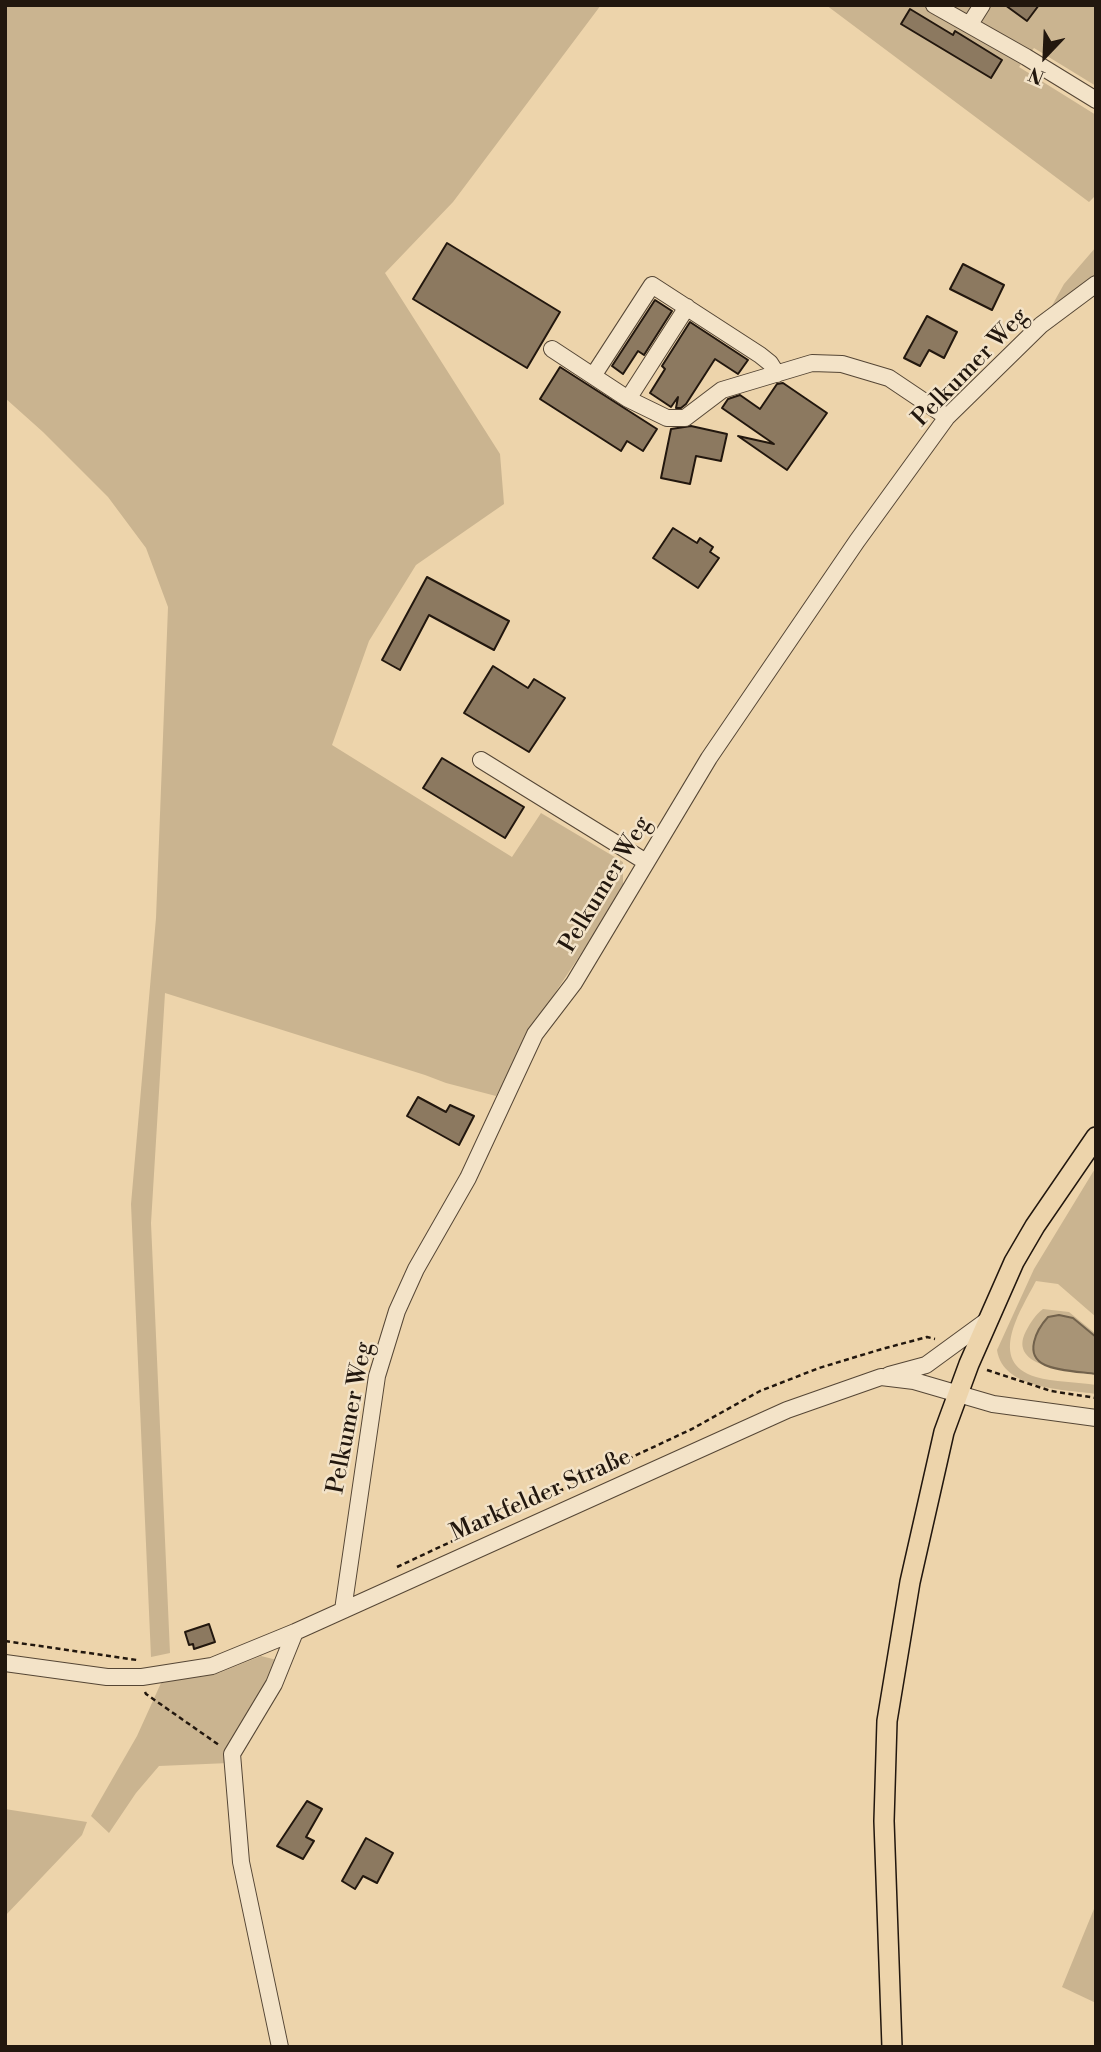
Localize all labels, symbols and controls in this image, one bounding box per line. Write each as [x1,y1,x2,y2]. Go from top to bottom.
north arrow [1010,21,1080,91]
text: N [1025,61,1048,89]
street label: Pelkumer Weg [907,303,1035,433]
street label: Pelkumer Weg [554,811,658,959]
street label: Pelkumer Weg [322,1340,380,1496]
street label: Markfelder Straße [446,1443,636,1549]

